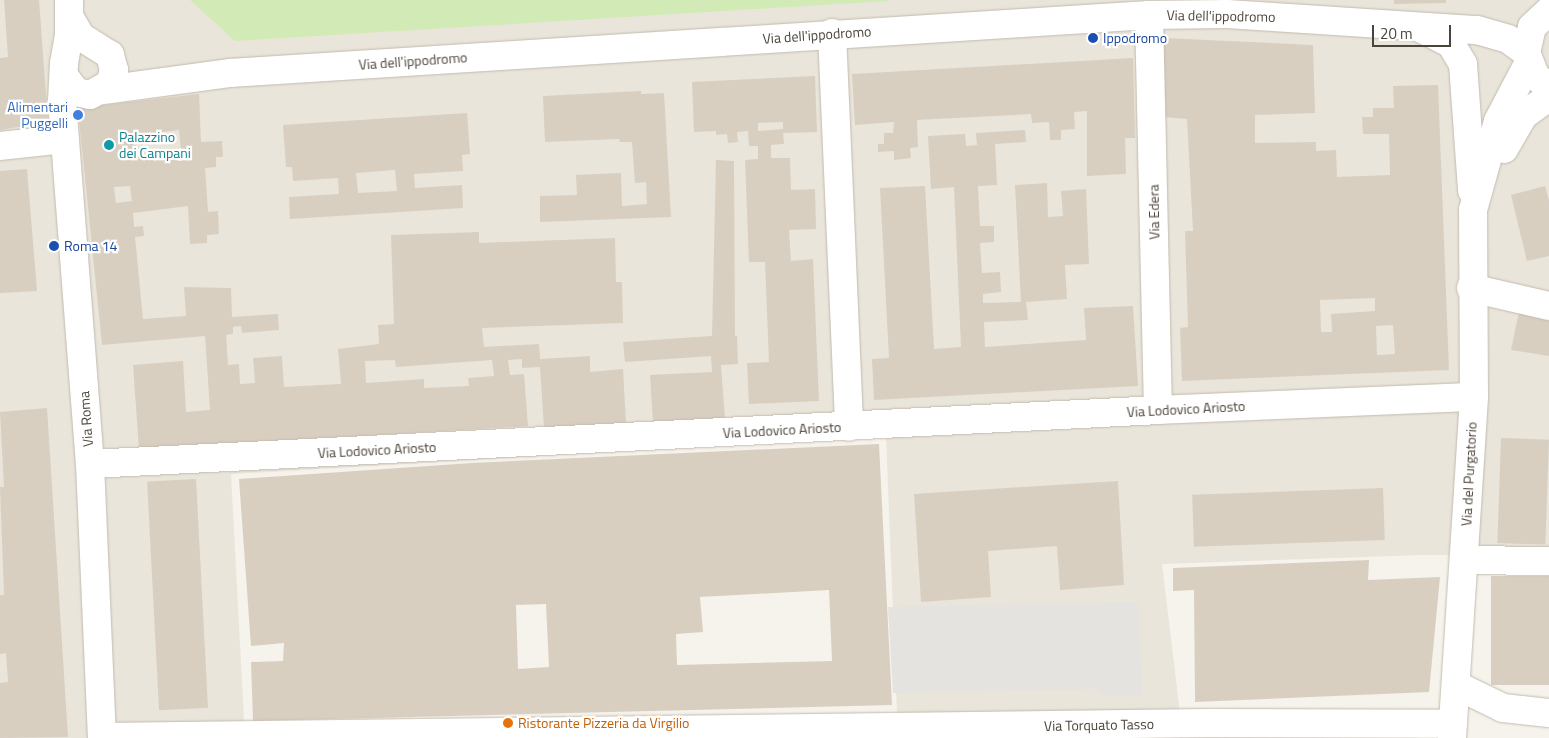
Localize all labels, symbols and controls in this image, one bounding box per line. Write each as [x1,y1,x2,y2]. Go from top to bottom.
street label: Via dell'ippodromo [1166,7,1276,25]
scale bar [1374,15,1453,47]
text: 20 m [1380,22,1413,45]
street label: Via dell'ippodromo [762,23,872,47]
place label: Ippodromo [1103,30,1167,46]
marker: Ippodromo [1087,32,1099,44]
street label: Via dell'ippodromo [358,49,468,73]
place label: Alimentari Puggelli [7,99,68,132]
marker: Alimentari Puggelli [72,109,84,121]
place label: Palazzino dei Campani [119,129,191,162]
marker: Palazzino dei Campani [103,139,115,151]
street label: Via Edera [1145,184,1163,240]
place label: Roma 14 [64,238,117,254]
marker: Roma 14 [48,240,60,252]
street label: Via Roma [76,391,96,447]
street label: Via Lodovico Ariosto [1126,398,1246,420]
street label: Via Lodovico Ariosto [722,419,842,441]
street label: Via del Purgatorio [1458,421,1480,527]
street label: Via Lodovico Ariosto [317,439,437,461]
place label: Ristorante Pizzeria da Virgilio [518,715,689,731]
street label: Via Torquato Tasso [1044,716,1154,734]
marker: Ristorante Pizzeria da Virgilio [502,717,514,729]

